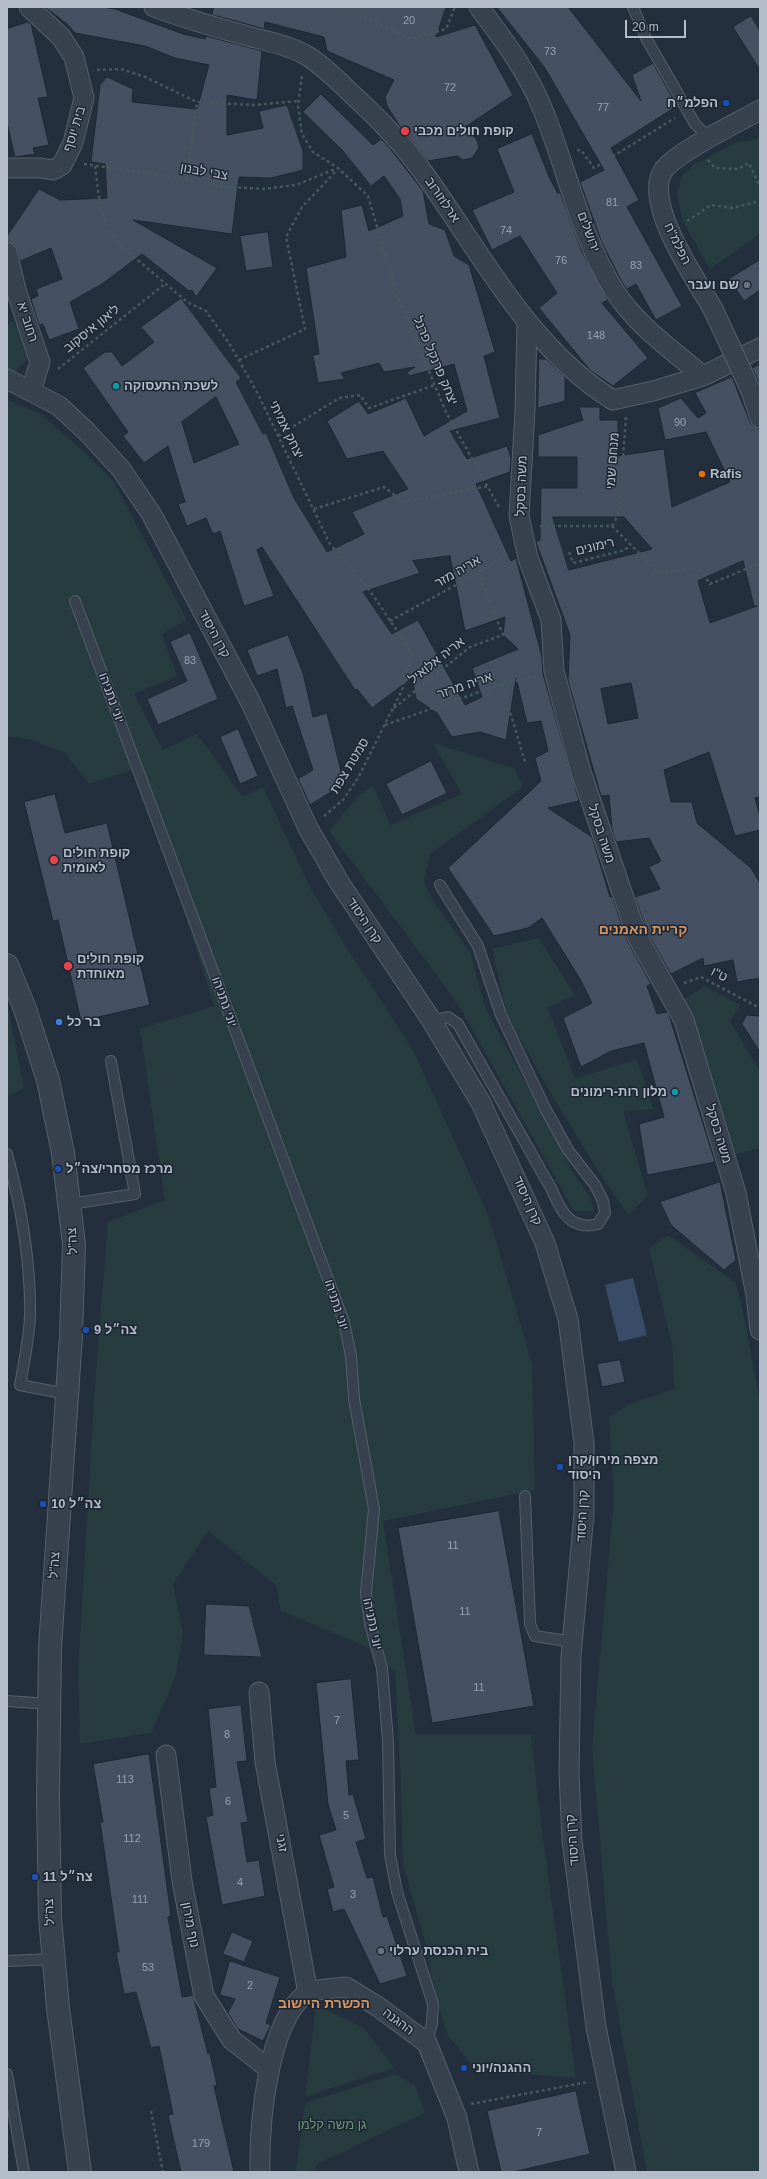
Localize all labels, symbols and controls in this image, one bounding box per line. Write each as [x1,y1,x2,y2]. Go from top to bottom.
scale bar [627,12,688,38]
house number: 20 [403,14,415,28]
text: 20 m [632,20,659,34]
house number: 73 [544,45,556,59]
house number: 72 [444,81,456,95]
place label: הפלמ״ח [667,95,718,111]
marker: הפלמ״ח [721,98,731,108]
house number: 77 [597,101,609,115]
street label: בית יוסף [61,104,89,154]
place label: קופת חולים מכבי [414,123,514,139]
marker: קופת חולים מכבי [399,125,411,137]
street label: צבי לבנון [179,160,229,184]
street label: ארלוזורוב [421,174,463,226]
house number: 81 [606,196,618,210]
street label: ירושלים [573,210,603,254]
street label: הפלמ"ח [660,220,694,268]
house number: 74 [500,224,512,238]
house number: 76 [555,254,567,268]
house number: 83 [630,259,642,273]
place label: שם ועבר [688,277,739,293]
marker: שם ועבר [742,280,752,290]
street label: רחוב יא [13,300,41,344]
street label: ליאון איסקוב [61,302,123,356]
street label: יצחק פרנקל פרנל [409,314,461,408]
house number: 148 [587,329,605,343]
place label: לשכת התעסוקה [124,378,218,394]
marker: לשכת התעסוקה [111,381,121,391]
street label: יצחק אמיתי [265,398,307,462]
house number: 90 [674,416,686,430]
street label: מנחם שמי [603,432,623,490]
street label: משה בסקל [513,455,531,517]
place label: Rafis [710,466,742,482]
marker: Rafis [697,469,707,479]
street label: רימונים [574,535,616,559]
street label: אריה מזר [432,553,484,591]
street label: קרן היסוד [195,607,233,661]
street label: אריה אלואיל [406,634,468,688]
house number: 83 [184,654,196,668]
street label: אריה מרזר [435,669,495,703]
street label: יוני נתניהו [95,671,127,725]
street label: סמטת צפת [327,735,373,797]
street label: משה בסקל [584,803,618,865]
place label: קופת חולים לאומית [63,845,130,876]
marker: קופת חולים לאומית [48,854,60,866]
street label: קרן היסוד [343,895,385,947]
district label: קריית האמנים [599,922,687,938]
place label: קופת חולים מאוחדת [77,951,144,982]
marker: קופת חולים מאוחדת [62,960,74,972]
street label: ט"ו [708,964,730,986]
street label: יוני נתניהו [208,975,240,1029]
place label: בר כל [67,1014,101,1030]
marker: בר כל [54,1017,64,1027]
place label: מלון רות-רימונים [571,1084,667,1100]
marker: מלון רות-רימונים [670,1087,680,1097]
street label: משה בסקל [702,1103,734,1165]
place label: מרכז מסחרי/צה״ל [66,1161,173,1177]
marker: מרכז מסחרי/צה״ל [53,1164,63,1174]
street label: קרן היסוד [509,1174,545,1228]
street label: צה"ל [65,1227,81,1255]
street label: יוני נתניהו [320,1278,352,1332]
place label: צה״ל 9 [94,1322,137,1338]
marker: צה״ל 9 [81,1325,91,1335]
place label: מצפה מירון/קרן היסוד [568,1452,658,1483]
marker: מצפה מירון/קרן היסוד [555,1462,565,1472]
street label: קרן היסוד [574,1490,592,1542]
place label: צה״ל 10 [51,1496,101,1512]
marker: צה״ל 10 [38,1499,48,1509]
house number: 11 [447,1539,459,1553]
street label: צה"ל [46,1551,64,1579]
street label: יוני נתניהו [359,1597,385,1651]
house number: 11 [459,1605,471,1619]
house number: 11 [473,1681,485,1695]
house number: 7 [334,1714,340,1728]
house number: 8 [224,1728,230,1742]
house number: 113 [116,1773,134,1787]
house number: 6 [225,1795,231,1809]
house number: 5 [343,1809,349,1823]
street label: קרן היסוד [563,1813,583,1867]
house number: 112 [123,1832,141,1846]
street label: זגני [272,1833,290,1853]
place label: צה״ל 11 [43,1869,93,1885]
marker: צה״ל 11 [30,1872,40,1882]
house number: 4 [237,1876,243,1890]
house number: 3 [350,1888,356,1902]
house number: 111 [132,1893,148,1907]
street label: צה"ל [42,1898,58,1926]
street label: נוף מירון [178,1901,202,1949]
place label: בית הכנסת ערלוי [389,1943,488,1959]
marker: בית הכנסת ערלוי [376,1946,386,1956]
house number: 53 [142,1961,154,1975]
house number: 2 [247,1979,253,1993]
district label: הכשרת היישוב [278,1996,370,2012]
street label: ההגנה [379,2005,417,2039]
place label: ההגנה/יוני [472,2060,531,2076]
marker: ההגנה/יוני [459,2063,469,2073]
park label: גן משה קלמן [297,2117,367,2133]
house number: 7 [536,2126,542,2140]
house number: 179 [192,2137,210,2151]

